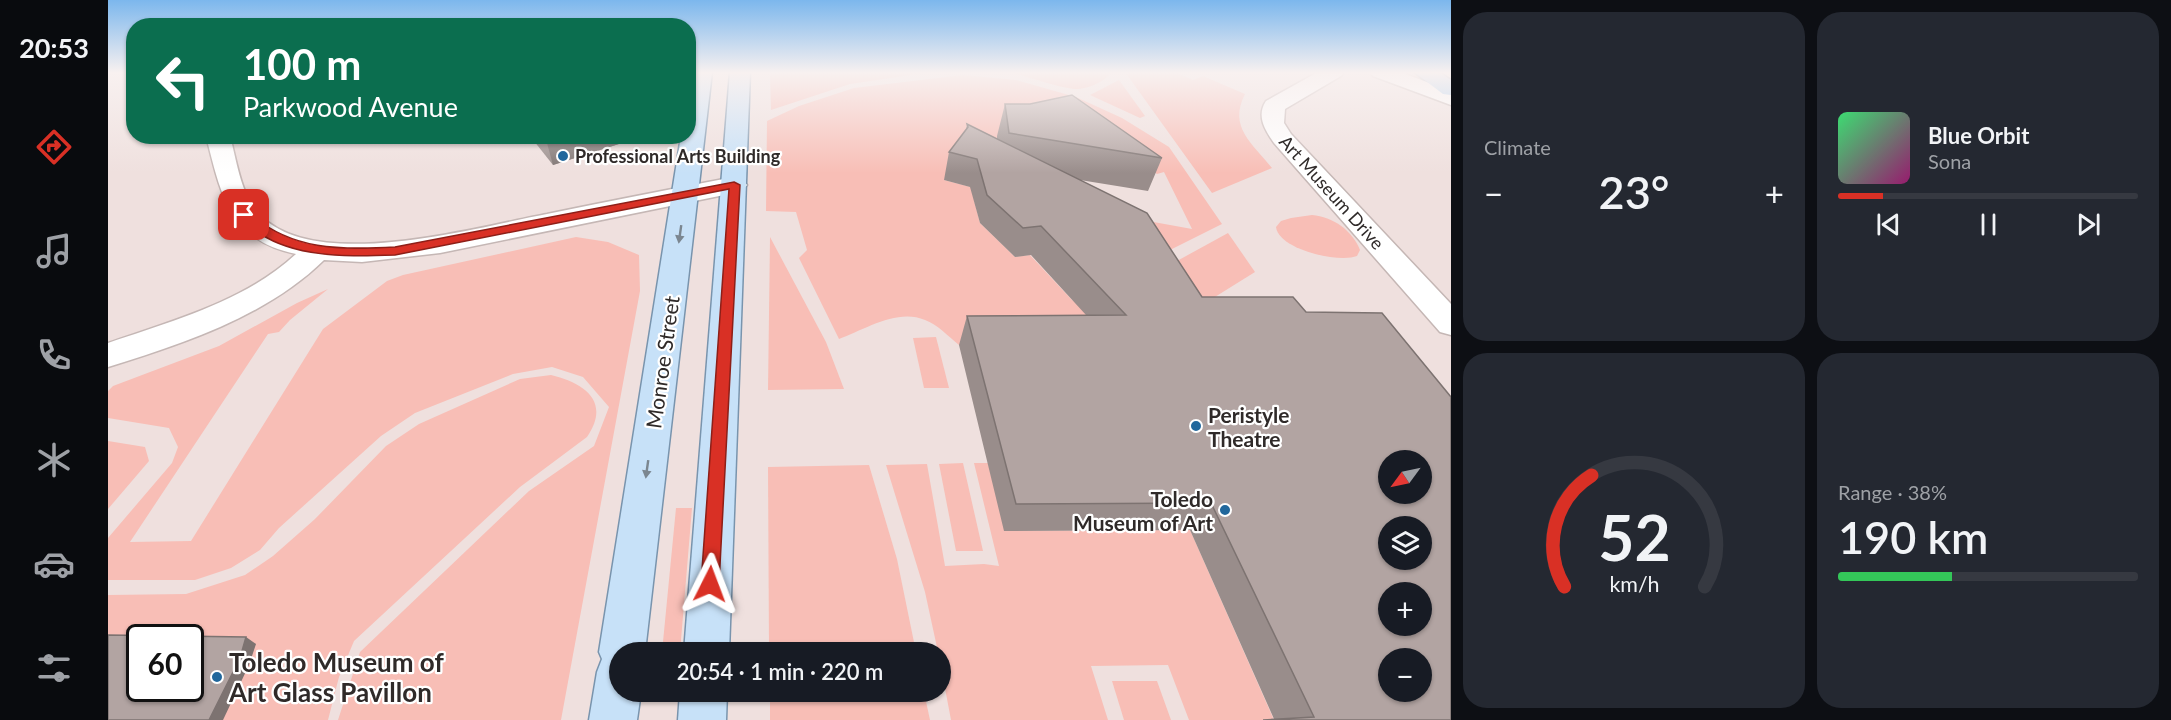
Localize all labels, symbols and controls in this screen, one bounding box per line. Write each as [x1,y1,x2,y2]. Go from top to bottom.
text: 20:53 [19,31,89,64]
text: 100 m [243,39,361,89]
icon: left [144,42,222,120]
text: Parkwood Avenue [243,90,458,123]
text: Blue Orbit [1928,122,2029,149]
icon: directions [33,126,75,168]
street label: Art Museum Drive [1275,130,1389,254]
text: Climate [1484,135,1551,159]
place label: Professional Arts Building [575,145,781,167]
marker: Professional Arts Building [556,149,570,163]
text: Sona [1928,149,1971,173]
text: 23° [1599,165,1669,219]
text: − [1484,173,1503,213]
text: + [1765,173,1784,213]
pin [218,189,269,240]
icon: arrive [227,198,260,231]
icon: previous [1872,208,1905,241]
icon: pause [1972,208,2005,241]
icon: next [2072,208,2105,241]
one-way arrow [675,225,685,244]
icon: music [33,230,75,272]
street label: Monroe Street [640,294,684,430]
icon: phone [33,334,75,376]
place label: Peristyle Theatre [1208,402,1289,451]
marker: Peristyle Theatre [1189,419,1203,433]
icon: climate [33,439,75,481]
north arrow [1378,450,1432,504]
map controls [1378,450,1432,702]
one-way arrow [642,459,651,478]
text: Range · 38% [1838,480,1947,504]
place label: Toledo Museum of Art [1073,486,1213,535]
text: 52 [1598,499,1670,574]
marker: Toledo Museum of Art [1218,503,1232,517]
text: 190 km [1838,510,1988,564]
button: layers [1378,516,1432,570]
icon: car [33,543,75,585]
position arrow [678,552,742,616]
text: km/h [1609,572,1659,598]
button: + [1378,582,1432,636]
speed limit sign: 60 [126,624,204,702]
place label: Toledo Museum of Art Glass Pavillon [228,646,444,708]
icon: filters [33,647,75,689]
button: − [1378,648,1432,702]
text: 20:54 · 1 min · 220 m [677,658,883,685]
marker: Toledo Museum of Art Glass Pavillon [210,670,224,684]

